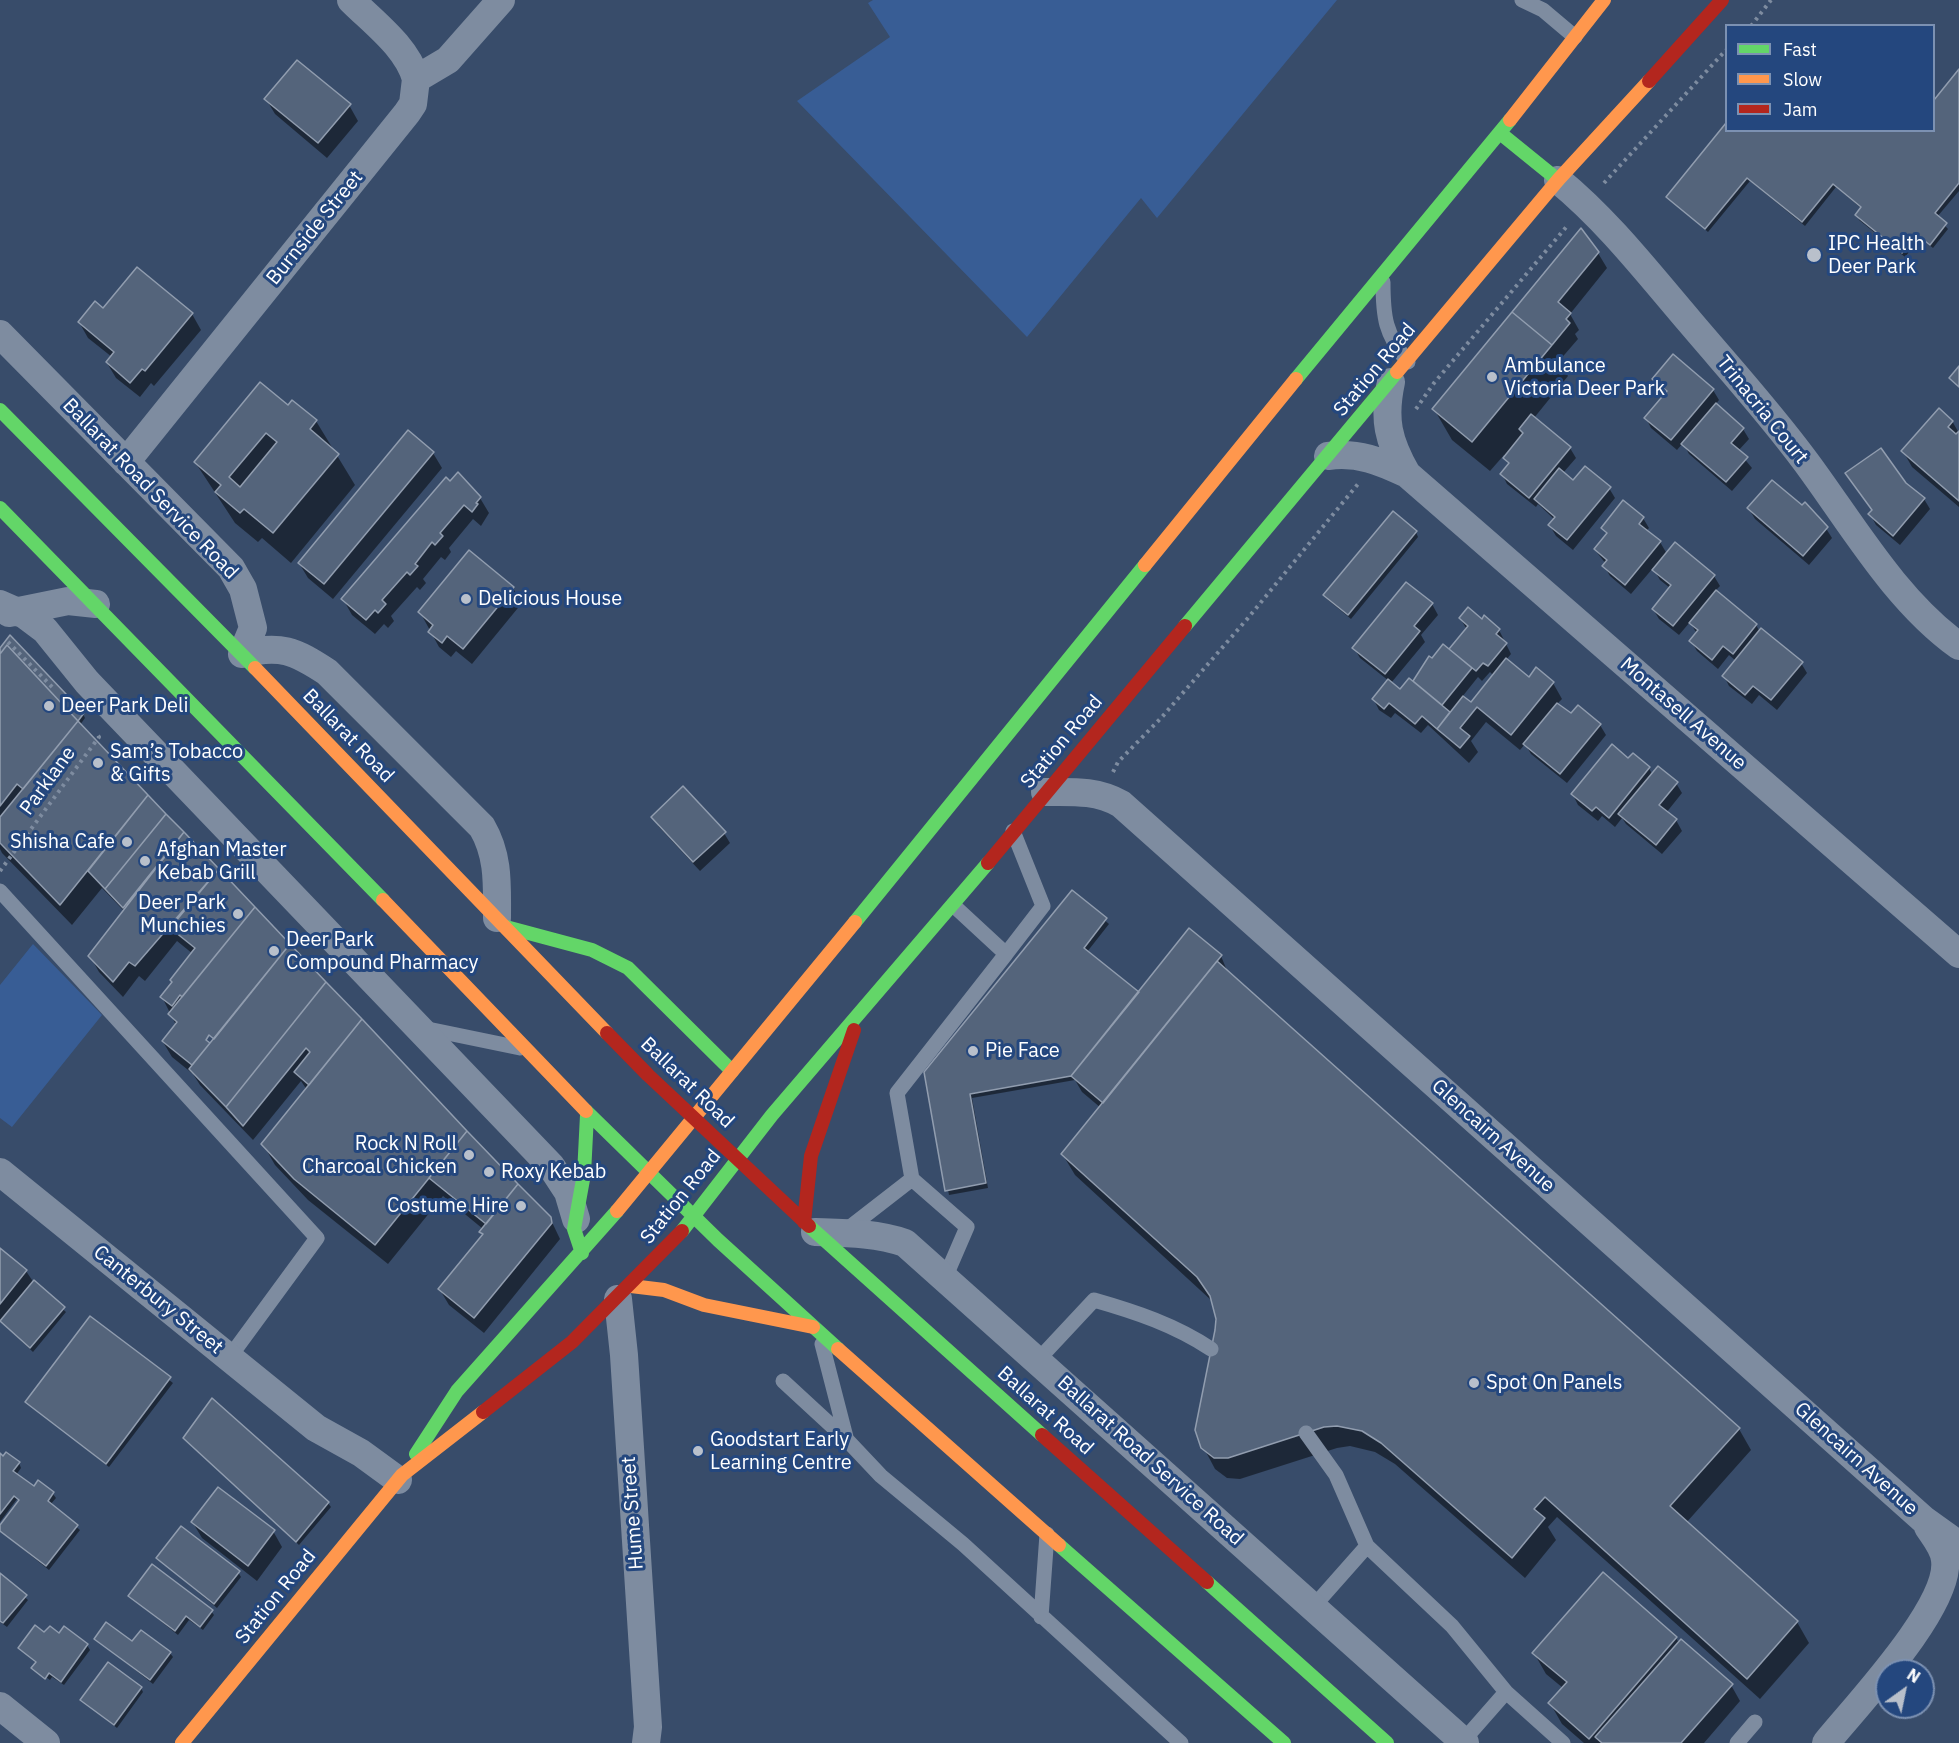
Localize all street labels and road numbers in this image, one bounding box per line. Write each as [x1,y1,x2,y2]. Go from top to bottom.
street label: Burnside Street [262,166,368,290]
street label: Station Road [1329,318,1421,422]
street label: Trinacria Court [1711,351,1813,469]
street label: Ballarat Road Service Road [57,394,243,584]
street label: Montasell Avenue [1615,653,1751,775]
street label: Ballarat Road [297,684,399,788]
street label: Station Road [1016,690,1108,794]
street label: Parklane [15,742,81,820]
street label: Ballarat Road [635,1032,739,1134]
street label: Glencairn Avenue [1426,1074,1560,1198]
street label: Station Road [636,1145,726,1249]
street label: Canterbury Street [88,1240,228,1360]
street label: Ballarat Road [992,1362,1098,1460]
street label: Ballarat Road Service Road [1052,1371,1248,1551]
street label: Glencairn Avenue [1789,1397,1923,1521]
street label: Hume Street [617,1456,649,1570]
street label: Station Road [231,1545,321,1649]

